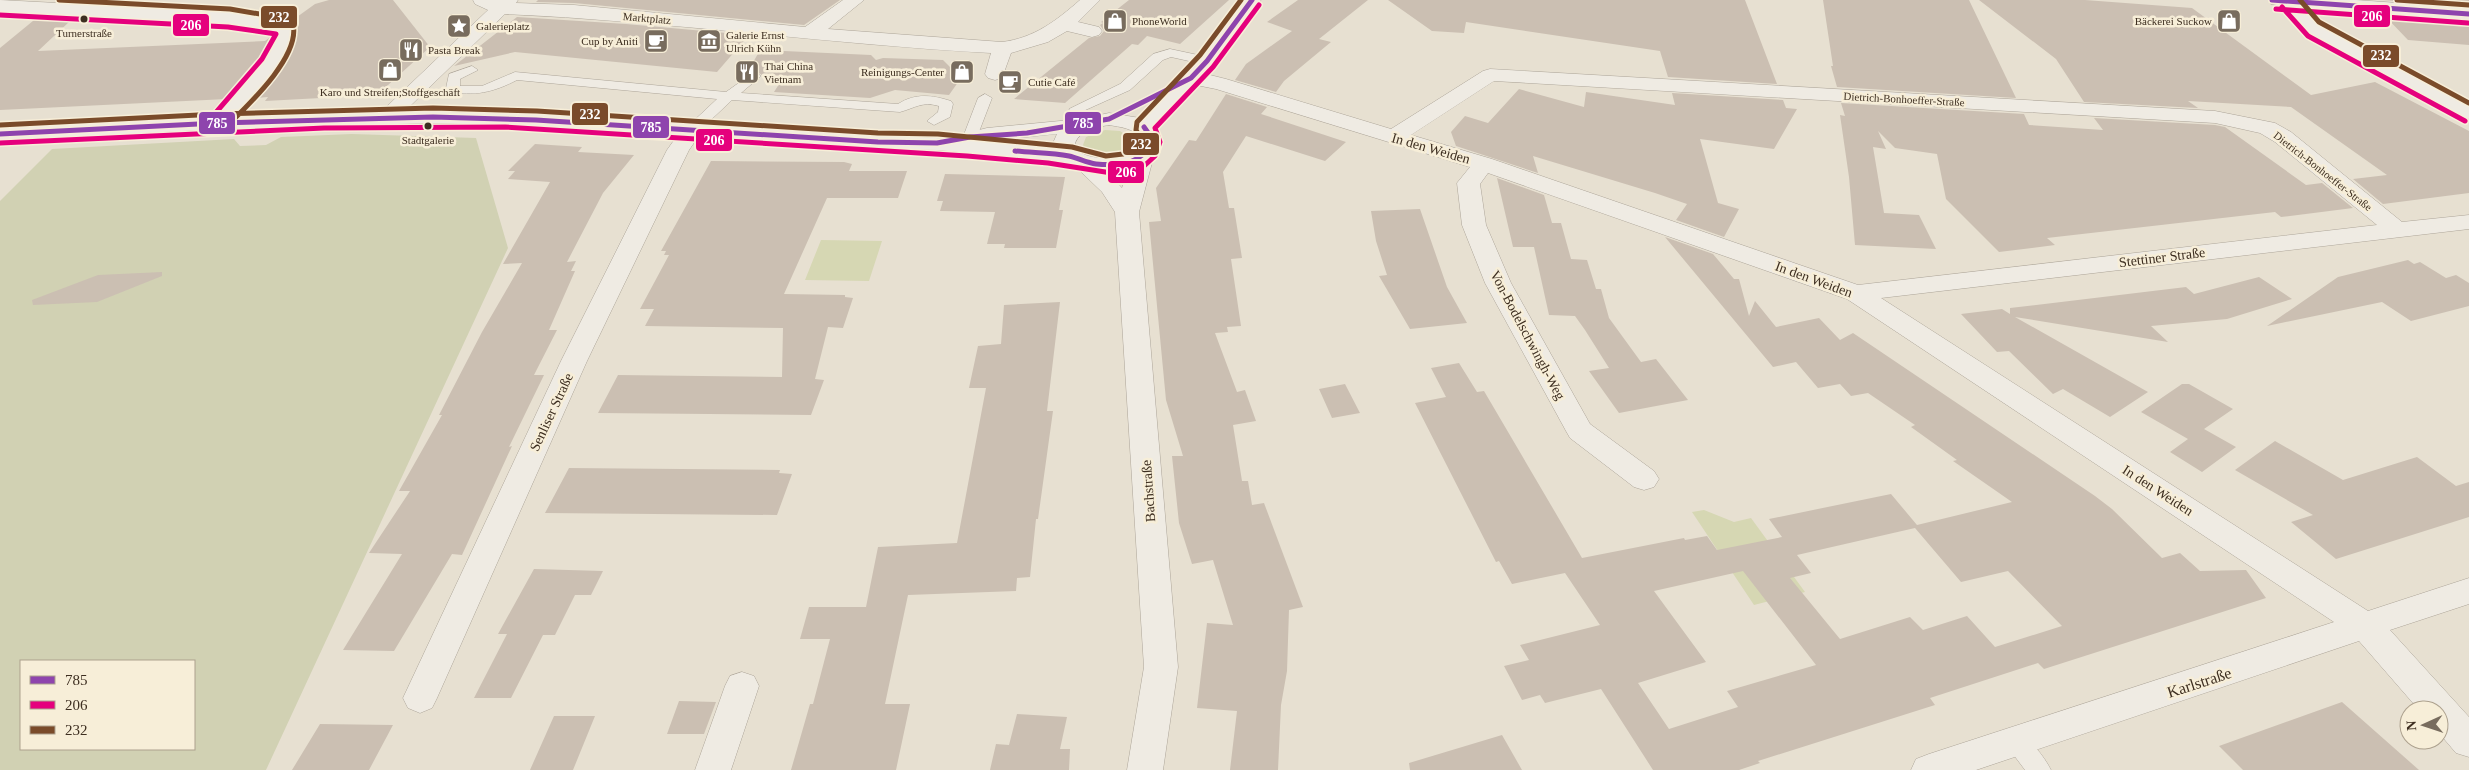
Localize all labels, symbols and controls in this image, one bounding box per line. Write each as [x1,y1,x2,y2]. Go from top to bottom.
line badge: 206 [2353,4,2391,28]
line badge: 232 [260,5,298,29]
shop icon: PhoneWorld [1102,8,1128,34]
shop icon: Bäckerei Suckow [2216,8,2242,34]
text: 206 [2362,9,2383,24]
text: 232 [269,10,290,25]
street label: Marktplatz [622,10,672,26]
line badge: 206 [172,13,210,37]
place icon: Galerieplatz [446,13,472,39]
marker: Turnerstraße [79,14,89,24]
place label: PhoneWorld [1132,15,1187,27]
place label: Bäckerei Suckow [2135,15,2212,27]
text: 206 [181,18,202,33]
place label: Galerieplatz [476,20,530,32]
place label: Turnerstraße [56,27,112,39]
cafe icon: Cup by Aniti [643,28,669,54]
museum icon: Galerie Ernst Ulrich Kühn [696,28,722,54]
place label: Galerie Ernst Ulrich Kühn [726,29,784,54]
place label: Cup by Aniti [581,35,638,47]
restaurant icon: Pasta Break [398,37,424,63]
place label: Pasta Break [428,44,481,56]
line badge: 232 [2362,44,2400,68]
text: 232 [2371,48,2392,63]
shop icon: Karo und Streifen;Stoffgeschäft [377,57,403,83]
restaurant icon: Thai China Vietnam [734,59,760,85]
shop icon: Reinigungs-Center [949,59,975,85]
place label: Thai China Vietnam [764,60,813,85]
place label: Reinigungs-Center [861,66,944,78]
cafe icon: Cutie Café [997,69,1023,95]
place label: Cutie Café [1028,76,1075,88]
place label: Karo und Streifen;Stoffgeschäft [320,86,460,98]
street label: Dietrich-Bonhoeffer-Straße [1843,90,1965,108]
line badge: 232 [571,102,609,126]
text: 232 [580,107,601,122]
line badge: 785 [198,111,236,135]
line badge: 785 [1064,111,1102,135]
line badge: 785 [632,115,670,139]
text: 785 [207,116,228,131]
text: 785 [1073,116,1094,131]
text: 785 [641,120,662,135]
marker: Stadtgalerie [423,121,433,131]
line badge: 206 [695,128,733,152]
street label: Dietrich-Bonhoeffer-Straße [2272,129,2375,213]
street label: In den Weiden [1390,130,1472,167]
line badge: 232 [1122,132,1160,156]
text: 206 [704,133,725,148]
place label: Stadtgalerie [402,134,454,146]
text: 232 [1131,137,1152,152]
line badge: 206 [1107,160,1145,184]
text: 206 [1116,165,1137,180]
street label: Stettiner Straße [2118,245,2206,270]
street label: In den Weiden [1773,259,1854,300]
street label: Von-Bodelschwingh-Weg [1487,268,1568,402]
street label: Senliser Straße [527,371,576,454]
street label: Bachstraße [1139,459,1158,523]
street label: In den Weiden [2120,462,2196,519]
legend [20,660,195,750]
street label: Karlstraße [2165,664,2233,701]
text: 785 [65,672,88,688]
text: 206 [65,697,88,713]
north arrow [2399,700,2449,750]
text: N [2404,720,2419,731]
text: 232 [65,722,88,738]

